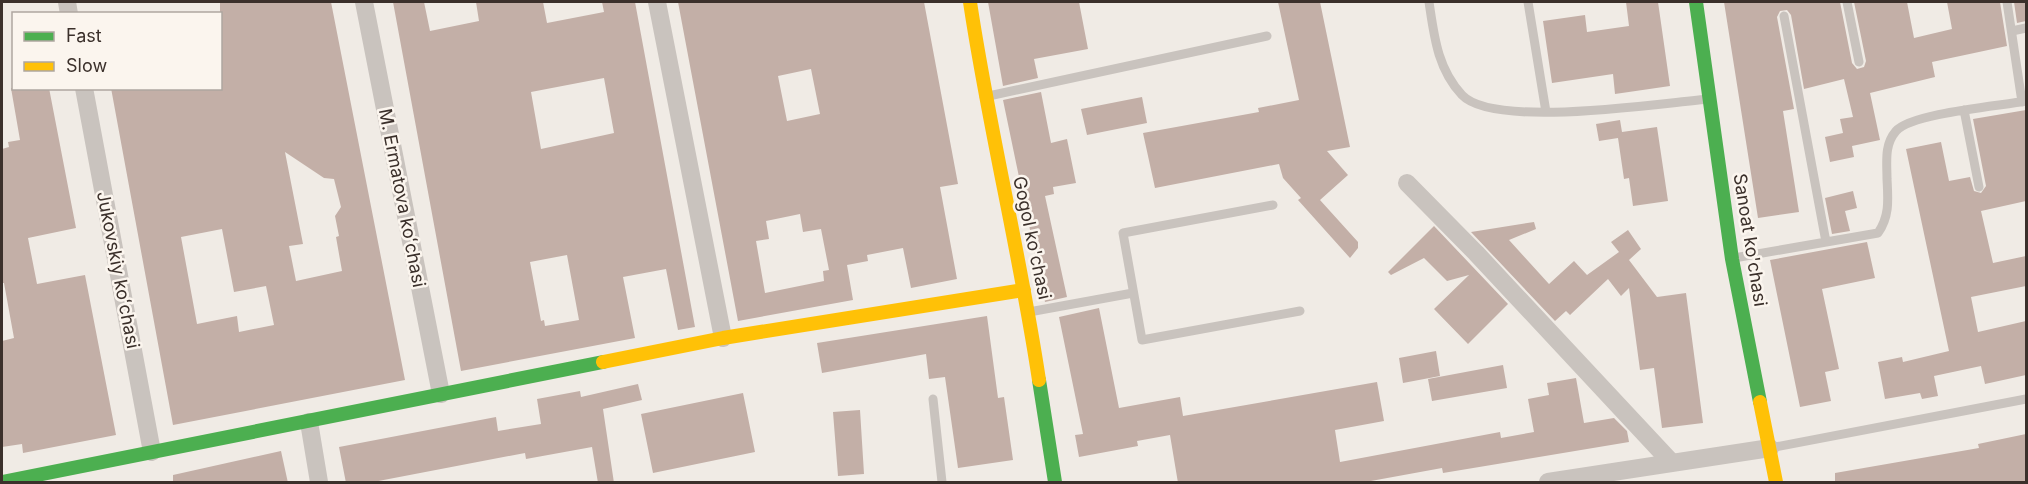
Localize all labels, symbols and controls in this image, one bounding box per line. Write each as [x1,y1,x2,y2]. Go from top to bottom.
legend [12,12,222,90]
text: Fast [66,25,102,46]
text: Slow [66,55,107,76]
street label: M. Ermatova koʻchasi [375,107,430,289]
street label: Sanoat ko'chasi [1730,172,1771,308]
street label: Gogol ko'chasi [1009,174,1056,301]
street label: Jukovskiy koʻchasi [93,189,144,350]

